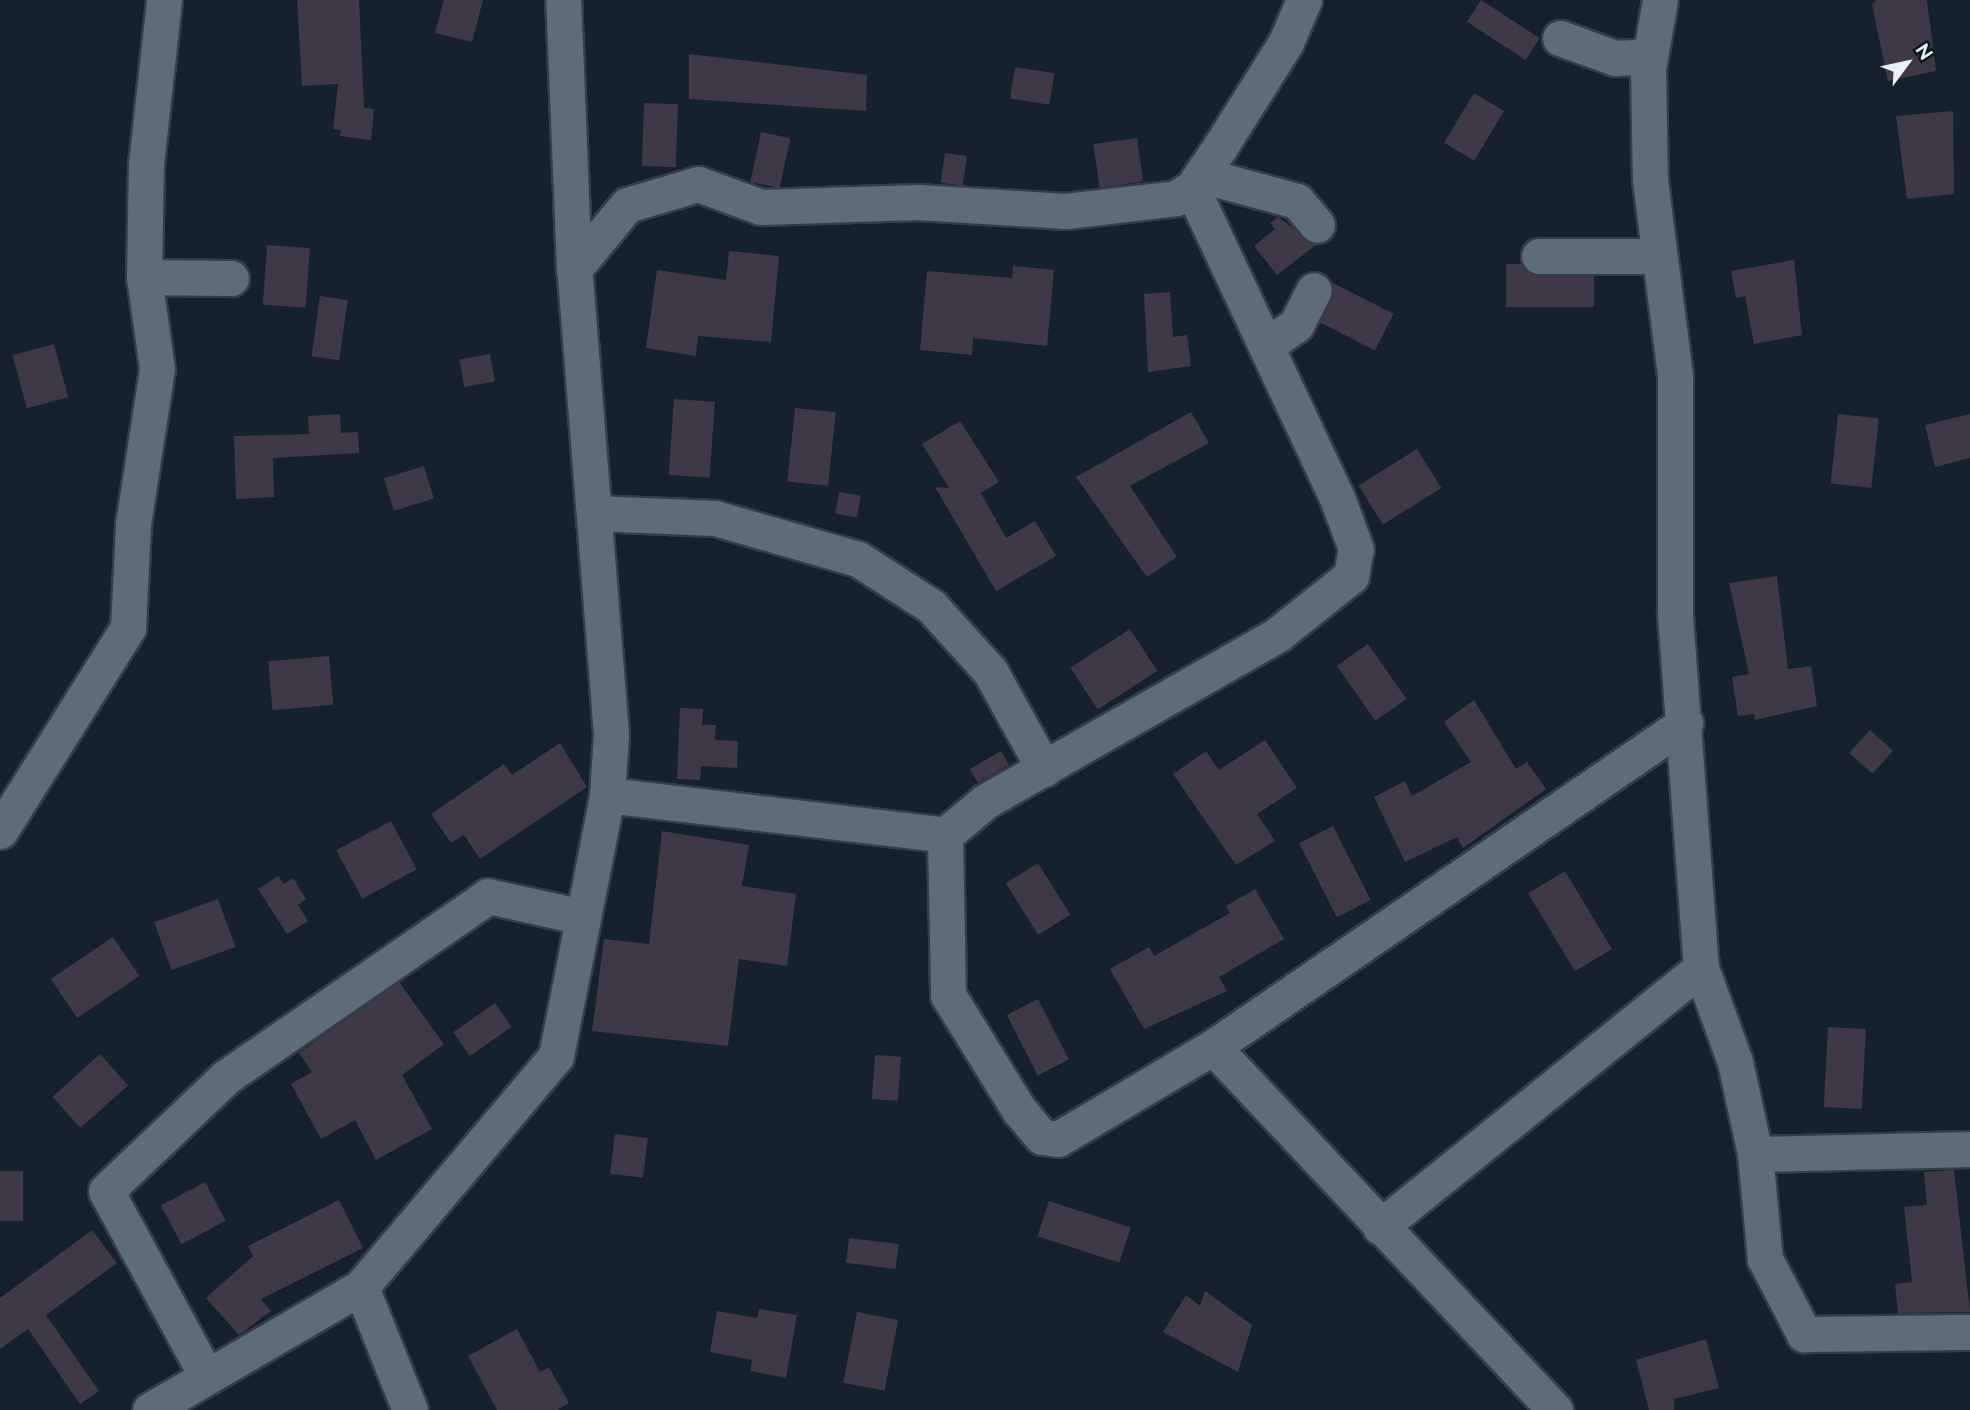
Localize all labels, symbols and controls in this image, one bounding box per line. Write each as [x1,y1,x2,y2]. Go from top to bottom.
north arrow [1872,28,1942,98]
text: N [1911,39,1938,64]

